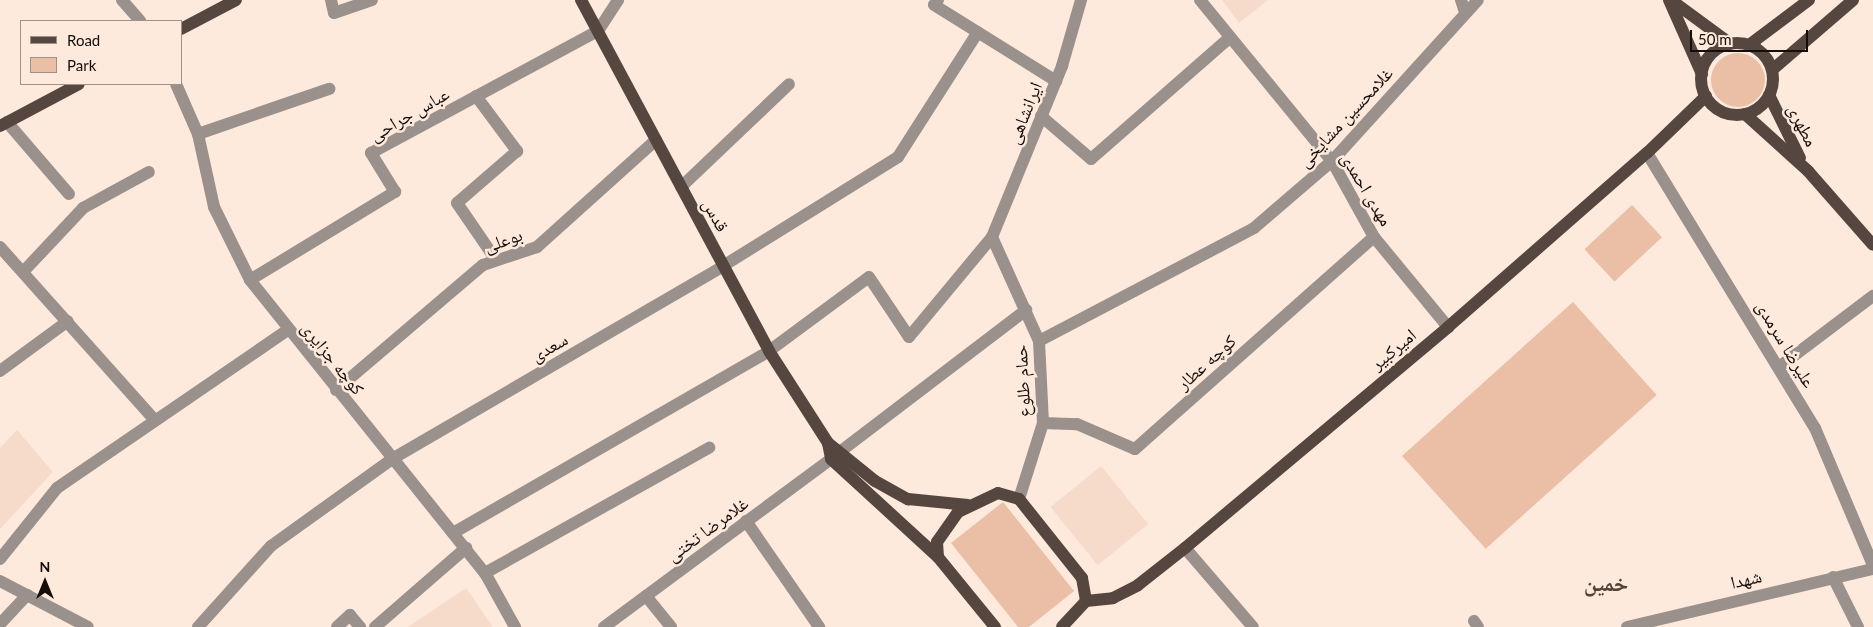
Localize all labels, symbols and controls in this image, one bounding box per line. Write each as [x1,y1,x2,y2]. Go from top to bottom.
legend [20,20,182,85]
scale bar [1693,20,1810,52]
text: 50 m [1698,30,1732,48]
text: Road [67,31,100,49]
text: Park [67,56,96,74]
street label: غلامحسین مشایخی [1293,62,1397,172]
street label: ایرانشاهی [1002,79,1046,147]
street label: عباس جراحی [365,83,453,145]
street label: مطهری [1783,100,1823,150]
street label: مهدی احمدی [1337,148,1397,230]
street label: قدس [698,195,734,235]
street label: بوعلی [481,223,525,257]
street label: علیرضا سرمدی [1752,297,1820,391]
street label: کوچه جزایری [297,317,369,399]
street label: امیرکبیر [1366,324,1420,374]
street label: سعدی [527,328,571,366]
street label: کوچه عطار [1172,330,1240,394]
street label: حمام طلوع [1009,344,1035,418]
street label: غلامرضا تختی [662,492,752,566]
north arrow [20,557,70,607]
text: N [40,558,50,575]
street label: شهدا [1728,565,1764,593]
district label: خمین [1584,570,1628,596]

